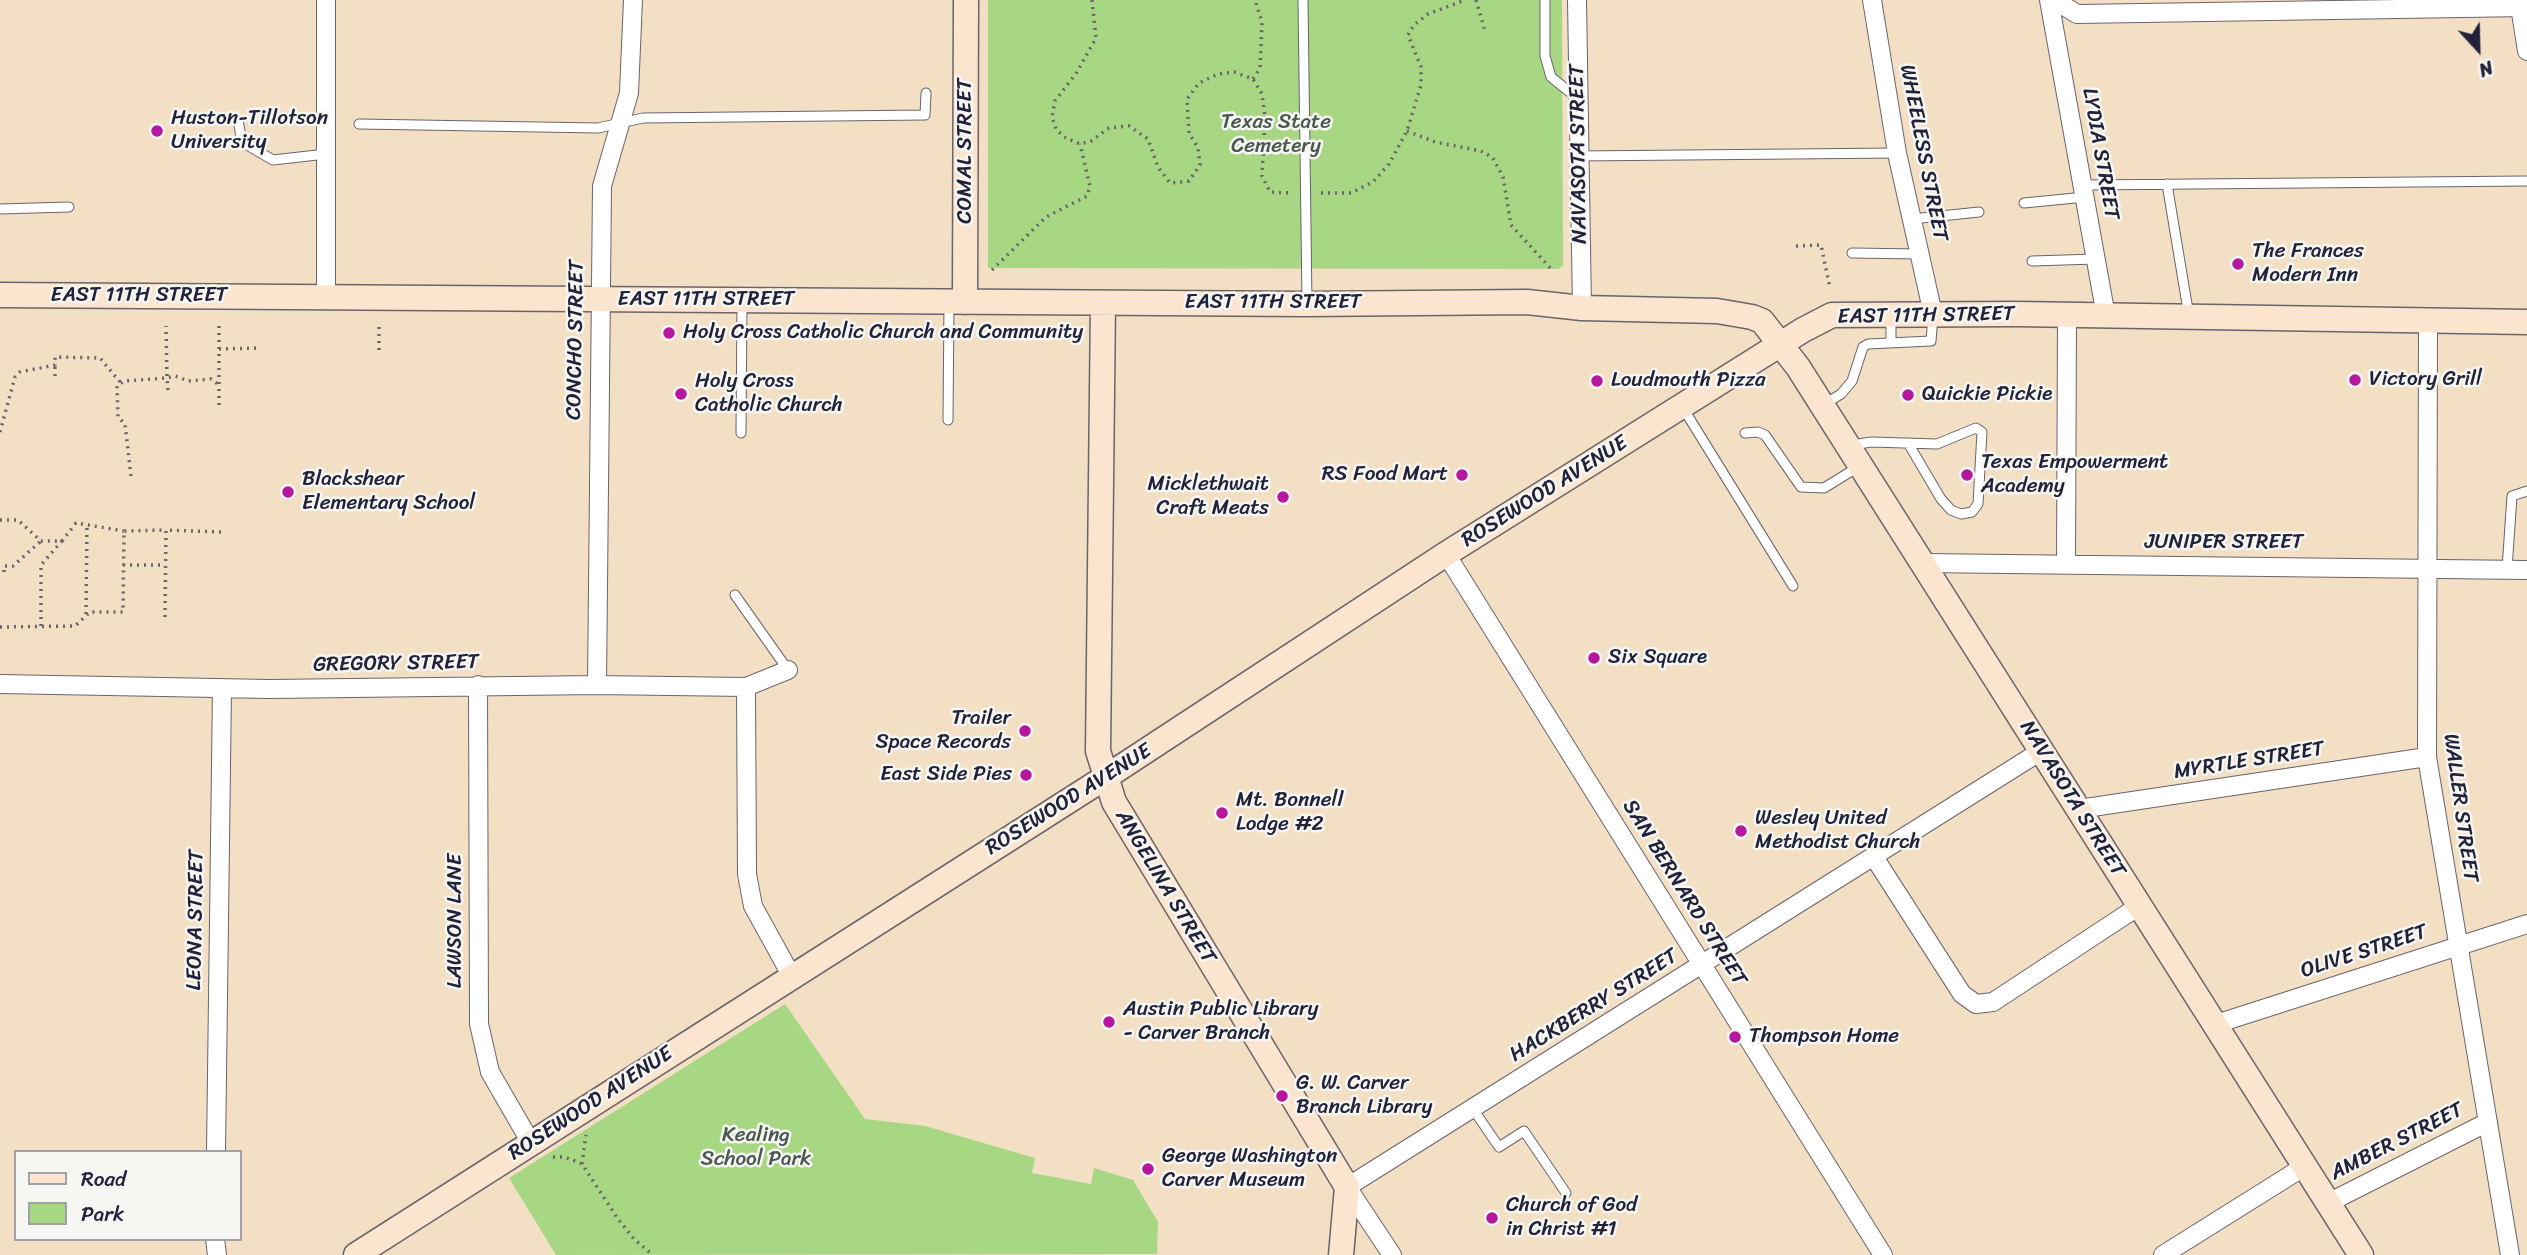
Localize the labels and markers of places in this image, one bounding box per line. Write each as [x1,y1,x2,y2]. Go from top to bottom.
place label: Huston-Tillotson University [171,106,328,156]
marker: Huston-Tillotson University [149,123,165,139]
place label: The Frances Modern Inn [2252,239,2364,289]
marker: The Frances Modern Inn [2230,256,2246,272]
place label: Holy Cross Catholic Church and Community [683,320,1083,346]
marker: Holy Cross Catholic Church and Community [661,325,677,341]
place label: Victory Grill [2369,367,2482,393]
place label: Loudmouth Pizza [1611,368,1765,394]
place label: Holy Cross Catholic Church [695,369,843,419]
marker: Victory Grill [2347,372,2363,388]
marker: Loudmouth Pizza [1589,373,1605,389]
place label: Quickie Pickie [1922,382,2052,408]
marker: Holy Cross Catholic Church [673,386,689,402]
marker: Quickie Pickie [1900,387,1916,403]
place label: Texas Empowerment Academy [1981,450,2168,500]
place label: RS Food Mart [1322,462,1448,488]
place label: Blackshear Elementary School [302,467,475,517]
marker: RS Food Mart [1454,467,1470,483]
marker: Texas Empowerment Academy [1959,467,1975,483]
place label: Micklethwait Craft Meats [1147,472,1269,522]
marker: Blackshear Elementary School [280,484,296,500]
marker: Micklethwait Craft Meats [1275,489,1291,505]
place label: Six Square [1608,645,1707,671]
marker: Six Square [1586,650,1602,666]
place label: Trailer Space Records [875,706,1011,756]
marker: Trailer Space Records [1017,723,1033,739]
place label: East Side Pies [880,762,1012,788]
marker: East Side Pies [1018,767,1034,783]
place label: Mt. Bonnell Lodge #2 [1236,788,1343,838]
marker: Mt. Bonnell Lodge #2 [1214,805,1230,821]
place label: Wesley United Methodist Church [1755,806,1920,856]
marker: Wesley United Methodist Church [1733,823,1749,839]
place label: Austin Public Library - Carver Branch [1123,997,1318,1047]
marker: Austin Public Library - Carver Branch [1101,1014,1117,1030]
place label: Thompson Home [1749,1024,1899,1050]
marker: Thompson Home [1727,1029,1743,1045]
place label: G. W. Carver Branch Library [1296,1071,1432,1121]
marker: G. W. Carver Branch Library [1274,1088,1290,1104]
place label: George Washington Carver Museum [1162,1144,1338,1194]
marker: George Washington Carver Museum [1140,1161,1156,1177]
place label: Church of God in Christ #1 [1506,1193,1637,1243]
marker: Church of God in Christ #1 [1484,1210,1500,1226]

